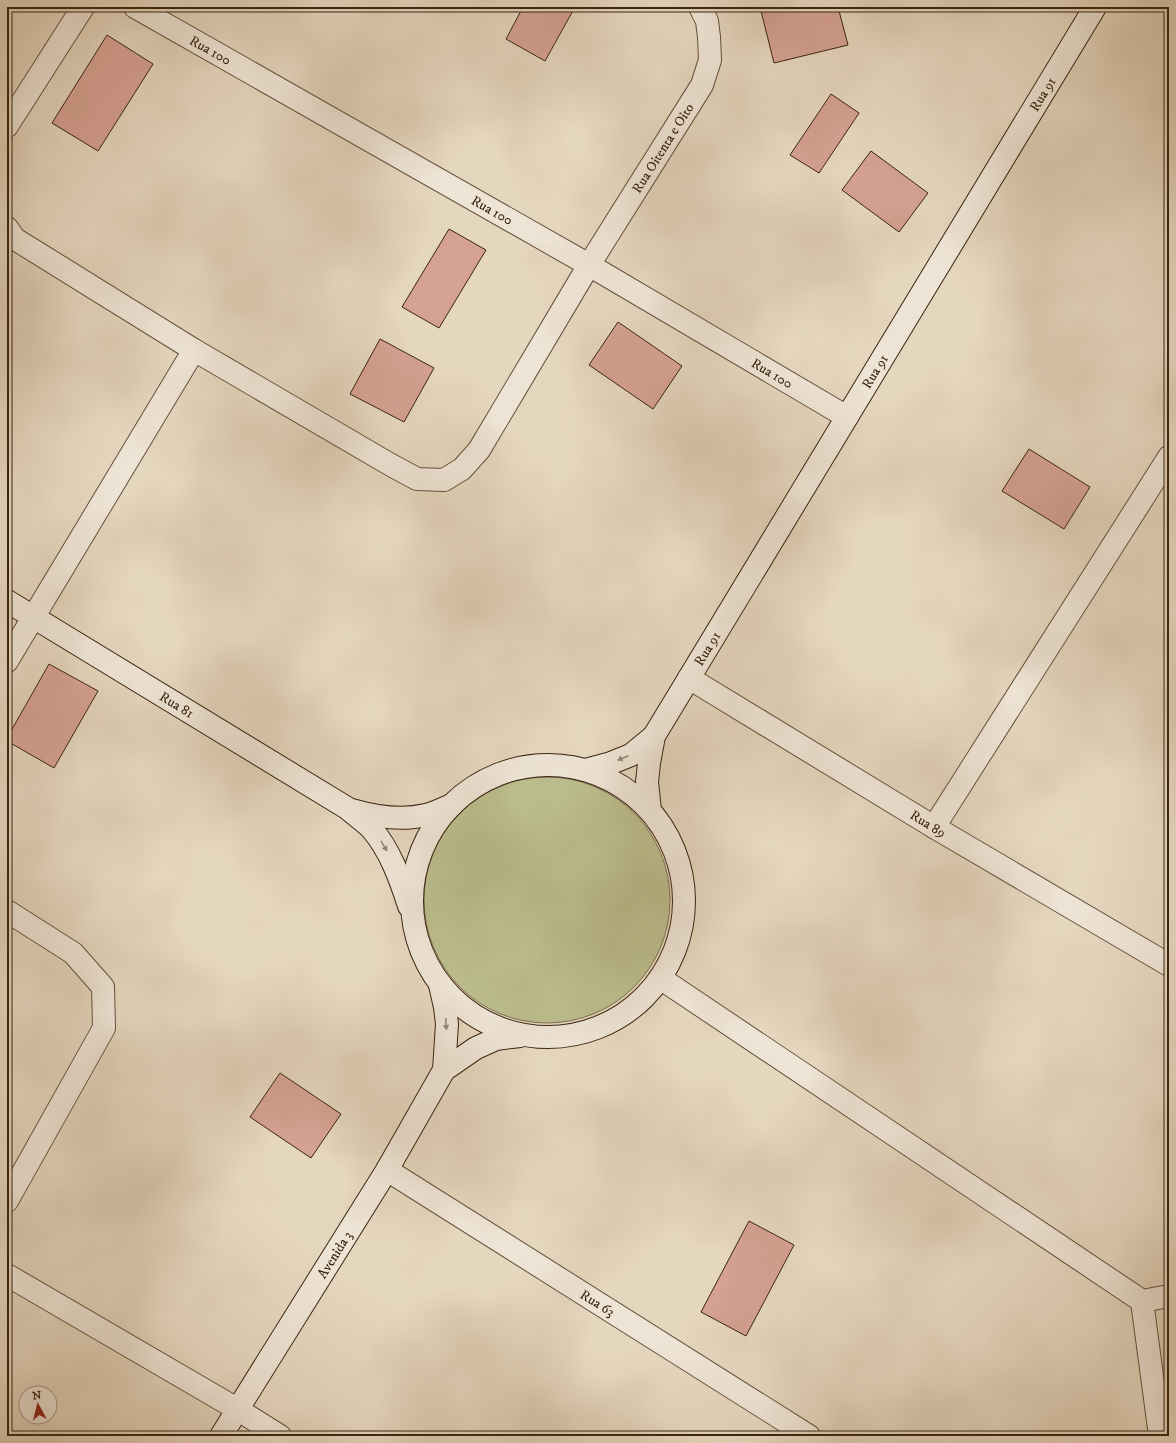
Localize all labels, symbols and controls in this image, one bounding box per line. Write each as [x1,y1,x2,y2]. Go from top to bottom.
street label: Rua 100 [186,32,234,70]
street label: Rua 91 [1026,74,1061,115]
street label: Rua Oitenta e Oito [628,100,699,197]
street label: Rua 100 [468,192,516,230]
street label: Rua 91 [858,351,893,392]
street label: Rua 100 [748,355,796,393]
street label: Rua 91 [690,628,725,670]
street label: Rua 81 [156,688,197,723]
one-way arrow [616,756,628,762]
street label: Rua 89 [906,807,949,842]
one-way arrow [380,840,388,851]
one-way arrow [443,1018,450,1030]
street label: Avenida 3 [314,1228,357,1282]
street label: Rua 63 [576,1286,618,1321]
north arrow [18,1385,58,1425]
text: N [32,1389,42,1404]

